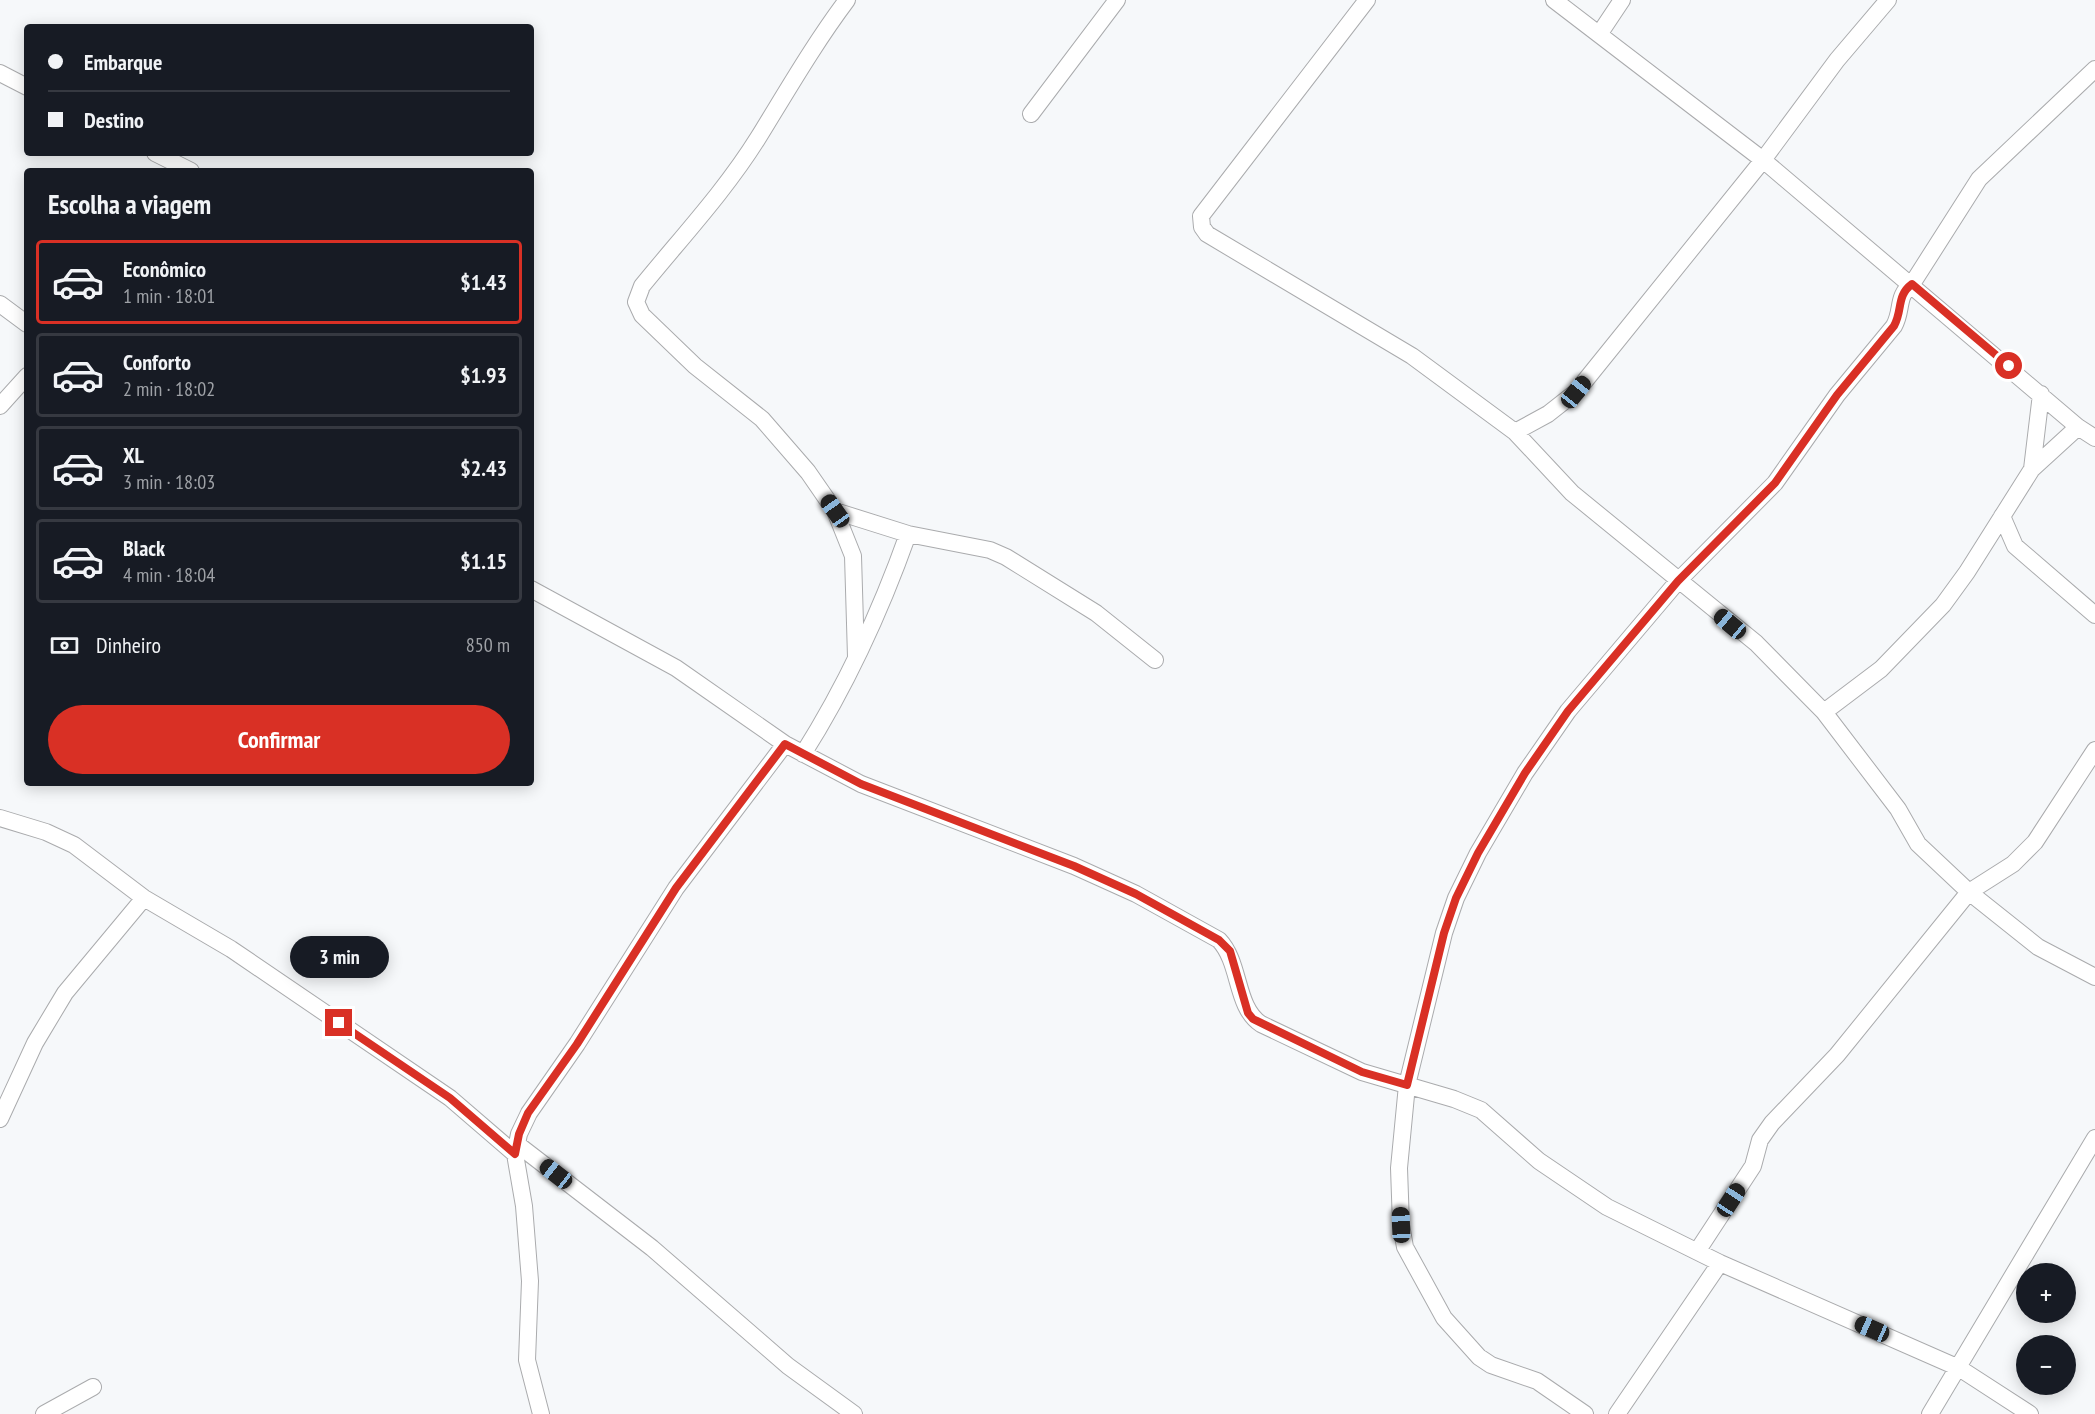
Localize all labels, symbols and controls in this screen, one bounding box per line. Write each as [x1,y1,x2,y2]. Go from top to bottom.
text: Embarque [84,48,162,76]
text: Destino [84,106,144,134]
text: Escolha a viagem [48,187,211,221]
icon: car [51,255,105,309]
text: Econômico [123,255,206,283]
text: $1.43 [460,268,507,296]
text: 1 min · 18:01 [123,283,215,309]
icon: car [51,348,105,402]
text: Conforto [123,348,191,376]
route start [1995,352,2022,379]
text: $1.93 [460,361,507,389]
car [1558,372,1594,412]
text: 2 min · 18:02 [123,376,215,402]
icon: car [51,441,105,495]
text: XL [123,441,144,469]
text: $2.43 [460,454,507,482]
text: 3 min · 18:03 [123,469,215,495]
car [817,491,853,531]
icon: car [51,534,105,588]
text: Black [123,534,165,562]
text: $1.15 [460,547,507,575]
text: 4 min · 18:04 [123,562,215,588]
car [1710,606,1750,642]
icon: cash [48,629,81,662]
text: Dinheiro [96,631,161,659]
text: 850 m [466,632,510,658]
button: Confirmar [48,705,510,774]
callout: 3 min [290,936,388,978]
text: 3 min [319,944,360,970]
route end [325,1009,352,1036]
car [536,1156,576,1192]
car [1714,1180,1748,1220]
car [1391,1207,1411,1243]
map controls [2016,1263,2076,1395]
button: + [2016,1263,2076,1323]
car [1852,1313,1892,1345]
button: − [2016,1335,2076,1395]

